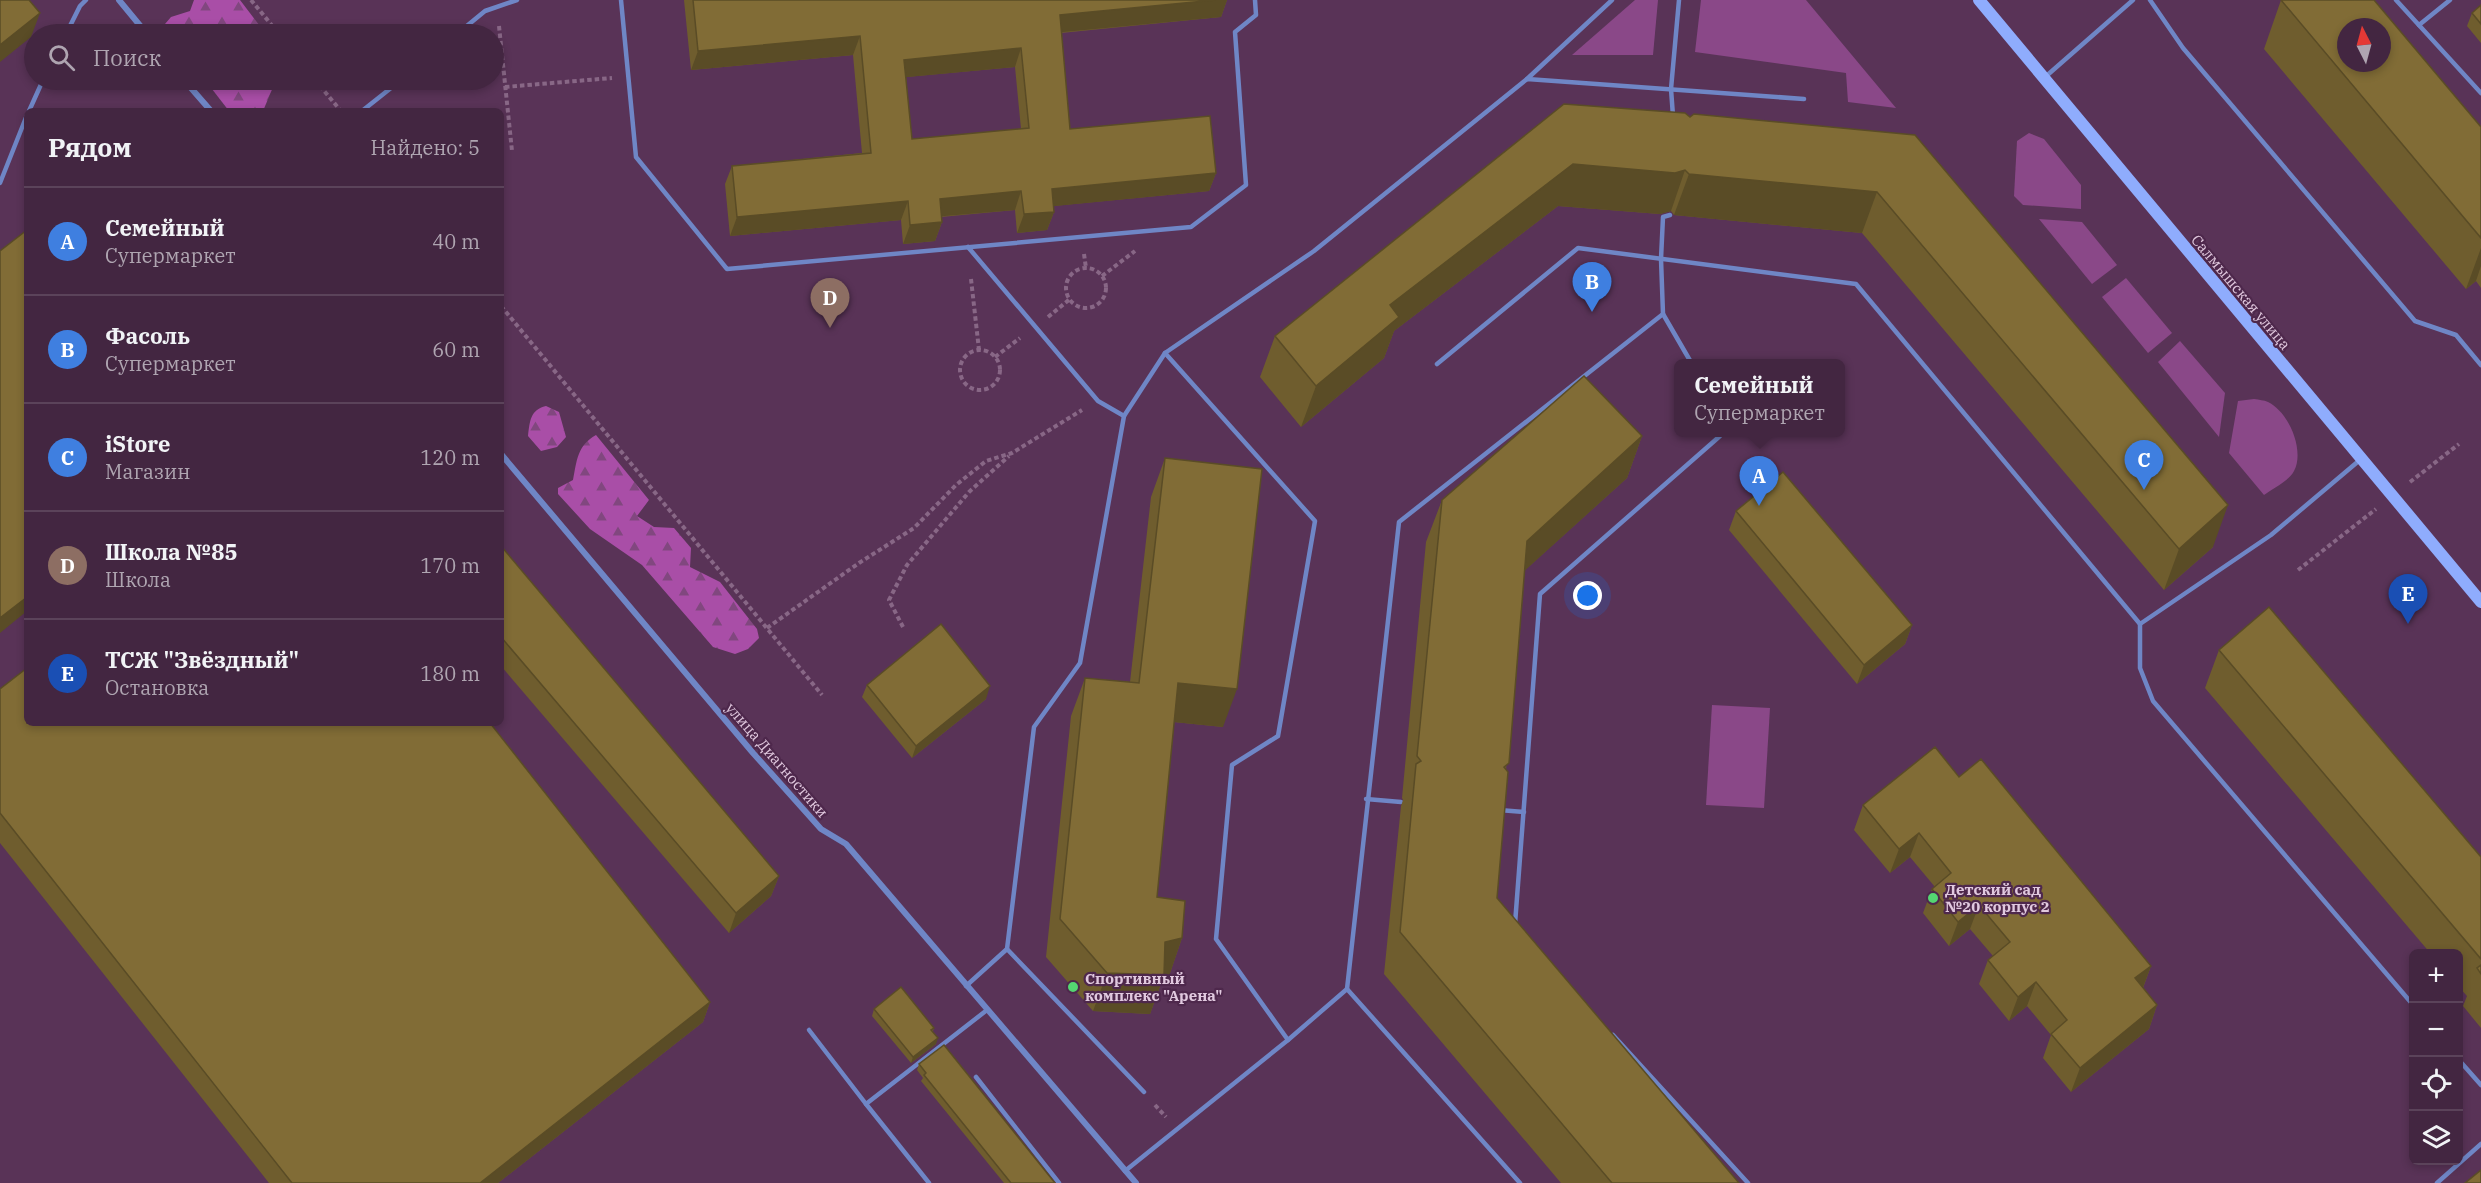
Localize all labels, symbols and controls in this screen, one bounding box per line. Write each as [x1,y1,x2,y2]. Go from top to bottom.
north arrow [2337,18,2391,72]
search box [24,24,504,90]
icon: search [45,41,78,74]
text: Поиск [93,43,161,72]
text: Рядом [48,130,132,164]
text: Найдено: 5 [371,134,480,161]
text: Семейный [105,213,224,242]
text: A [61,228,74,255]
text: 40 m [432,228,480,255]
street label: Салмышская улица [2187,231,2295,353]
text: Супермаркет [105,242,236,269]
pin: B [1572,262,1612,312]
pin: D [810,278,850,328]
text: Фасоль [105,321,190,350]
text: B [60,336,75,363]
text: 60 m [432,336,480,363]
text: Супермаркет [105,350,236,377]
popup [1674,359,1845,437]
text: Семейный [1694,370,1814,399]
text: Супермаркет [1694,399,1825,426]
text: iStore [105,429,171,458]
pin: C [2124,440,2164,490]
text: C [61,444,74,471]
text: 120 m [420,444,480,471]
pin: A [1740,456,1778,506]
text: Магазин [105,458,190,485]
text: Школа №85 [105,537,238,566]
text: D [60,552,75,579]
text: 170 m [420,552,480,579]
text: Школа [105,566,171,593]
pin: E [2388,574,2428,624]
your location [1573,581,1602,610]
text: ТСЖ "Звёздный" [105,645,299,674]
text: E [61,660,74,687]
text: 180 m [420,660,480,687]
text: Остановка [105,674,209,701]
street label: улица Диагностики [722,699,832,821]
place label: Детский сад №20 корпус 2 [1945,880,2050,916]
marker: Детский сад №20 корпус 2 [1926,891,1940,905]
map controls [2409,949,2463,1165]
button: + [2409,949,2463,1003]
place label: Спортивный комплекс "Арена" [1085,969,1222,1005]
marker: Спортивный комплекс "Арена" [1066,980,1080,994]
button: − [2409,1003,2463,1057]
button: locate [2409,1057,2463,1111]
button: layers [2409,1111,2463,1165]

